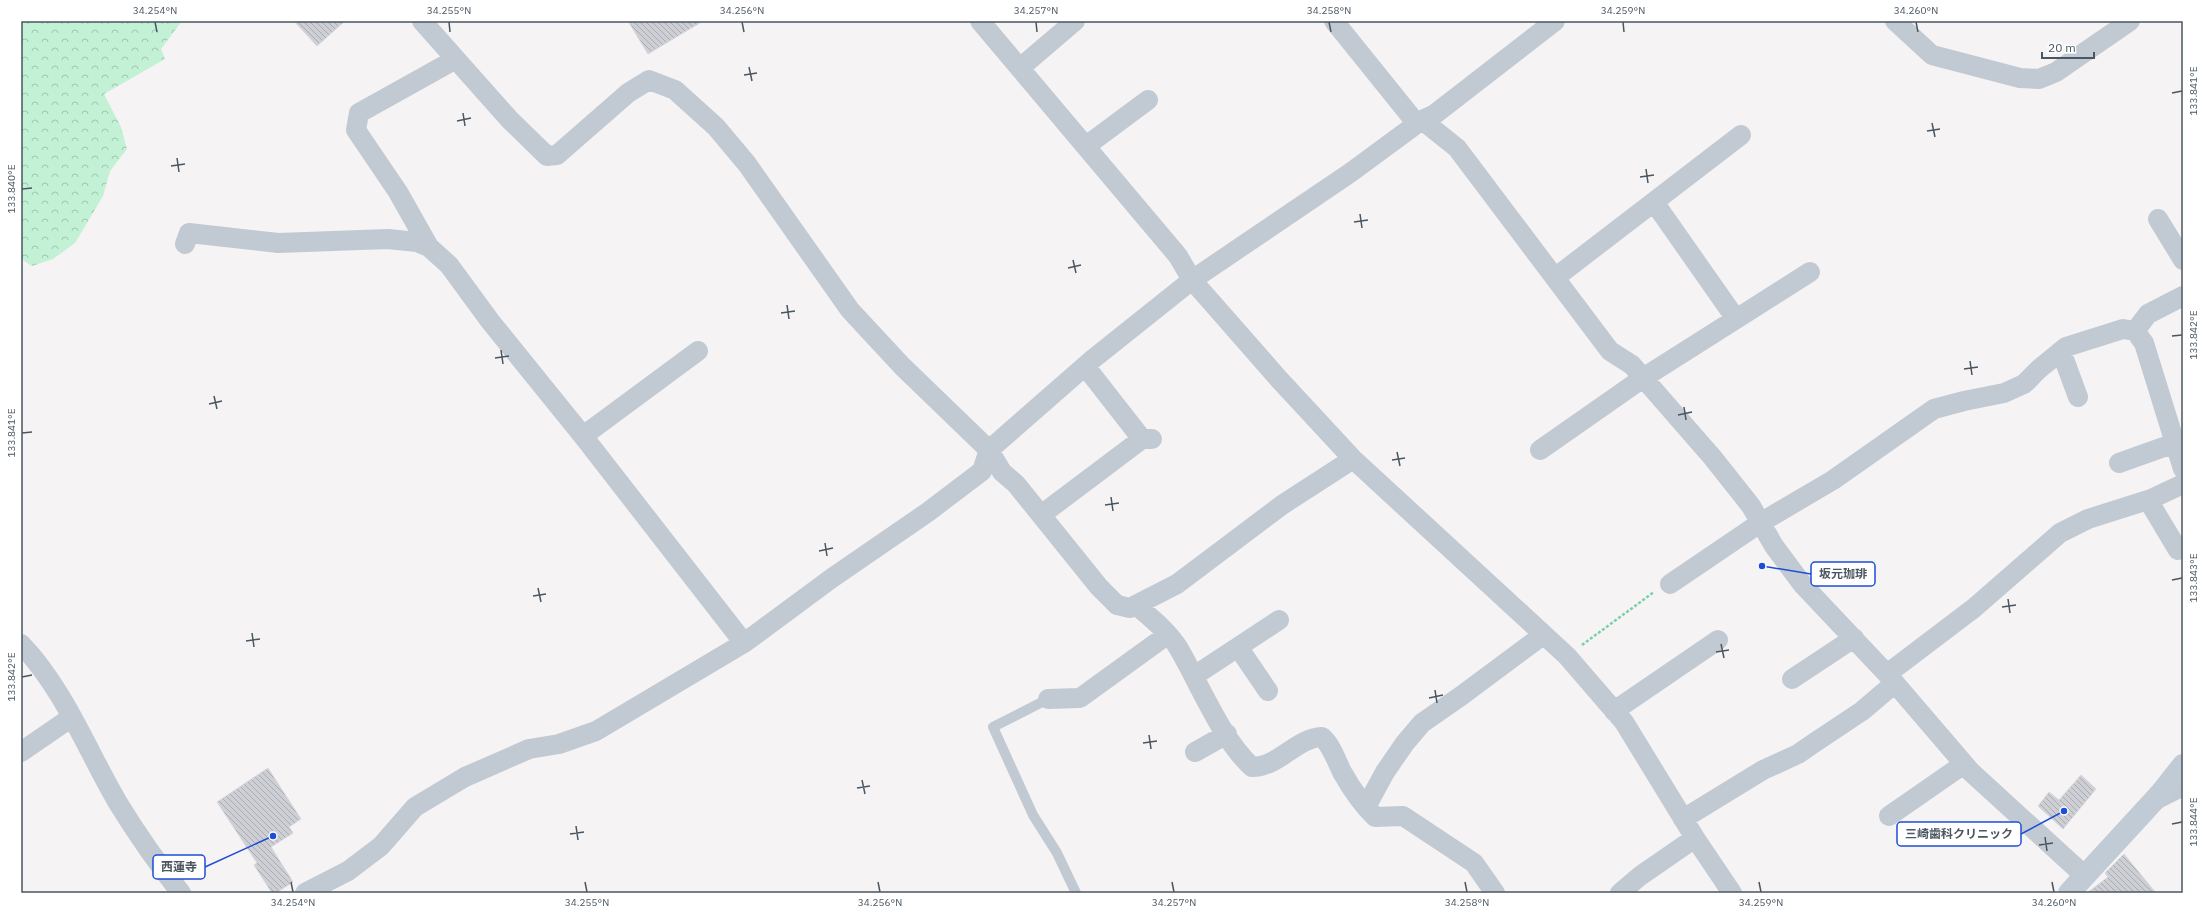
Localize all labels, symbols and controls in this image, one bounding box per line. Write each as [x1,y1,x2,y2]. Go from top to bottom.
text: 34.254°N [133,4,177,17]
text: 34.255°N [427,4,471,17]
text: 34.256°N [720,4,764,17]
text: 34.257°N [1014,4,1058,17]
text: 34.258°N [1307,4,1351,17]
text: 34.259°N [1601,4,1645,17]
text: 34.260°N [1894,4,1938,17]
scale bar [2042,34,2094,60]
text: 20 m [2048,40,2076,55]
text: 133.841°E [2187,66,2200,116]
text: 133.840°E [5,164,18,214]
text: 133.842°E [2187,310,2200,360]
text: 133.841°E [5,408,18,458]
text: 133.843°E [2187,553,2200,603]
callout: 坂元珈琲 [1811,562,1875,586]
text: 坂元珈琲 [1819,566,1867,581]
text: 133.842°E [5,652,18,702]
text: 133.844°E [2187,797,2200,847]
callout: 三崎歯科クリニック [1897,822,2021,846]
text: 三崎歯科クリニック [1905,826,2013,841]
callout: 西蓮寺 [153,855,205,879]
text: 西蓮寺 [161,859,197,874]
text: 34.254°N [271,896,315,909]
text: 34.255°N [565,896,609,909]
text: 34.256°N [858,896,902,909]
text: 34.257°N [1152,896,1196,909]
text: 34.258°N [1445,896,1489,909]
text: 34.259°N [1739,896,1783,909]
text: 34.260°N [2032,896,2076,909]

